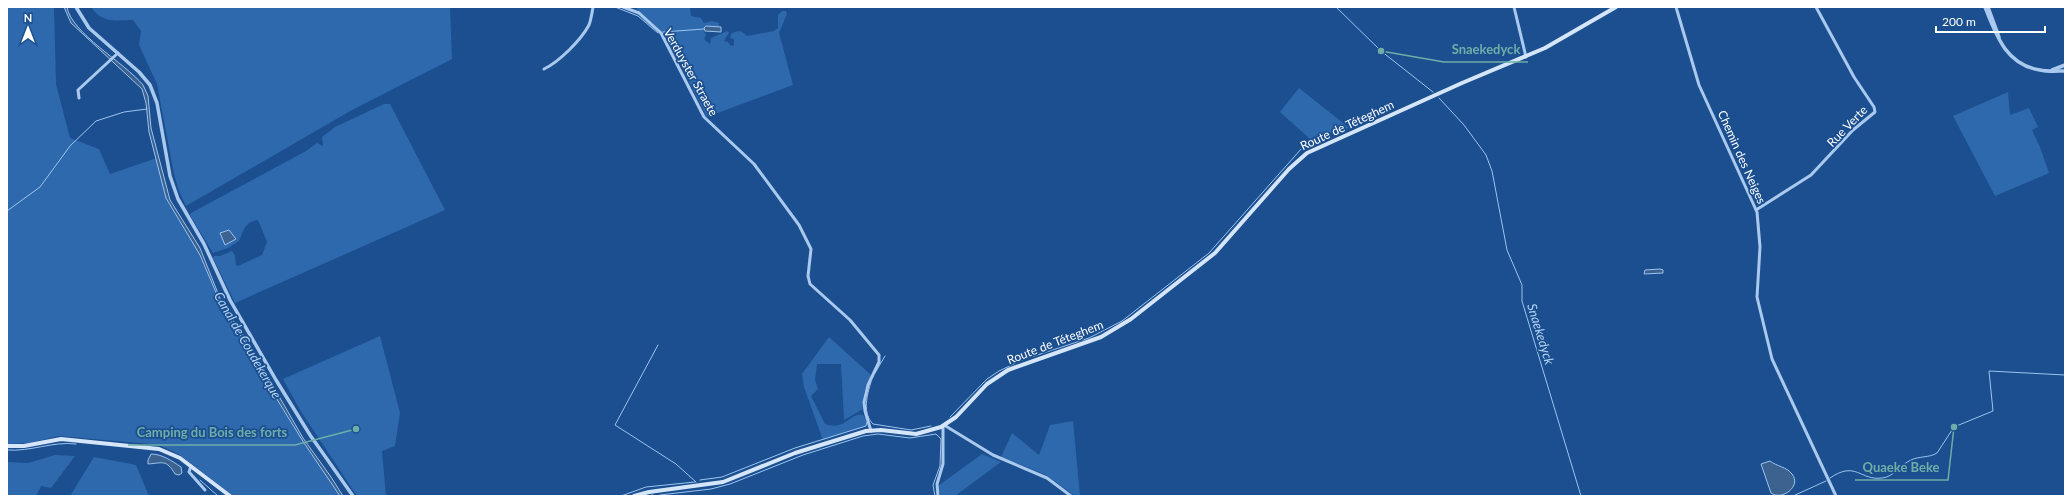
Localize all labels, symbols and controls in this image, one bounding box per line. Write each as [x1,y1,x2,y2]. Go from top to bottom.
north arrow [8,8,48,48]
scale bar [1936,8,2045,34]
text: N [24,11,32,24]
text: 200 m [1942,14,1976,29]
street label: Verduyster Straete [661,26,721,118]
callout: Snaekedyck [1444,37,1528,62]
text: Snaekedyck [1452,41,1520,57]
street label: Route de Téteghem [1298,97,1396,153]
street label: Rue Verte [1824,102,1870,150]
street label: Chemin des Neiges [1715,108,1769,206]
water label: Canal de Coudekerque [211,289,285,401]
water label: Snaekedyck [1524,301,1558,367]
street label: Route de Téteghem [1005,317,1105,367]
callout: Camping du Bois des forts [128,420,295,445]
text: Camping du Bois des forts [137,424,288,440]
callout: Quaeke Beke [1855,455,1948,480]
text: Quaeke Beke [1863,459,1940,475]

